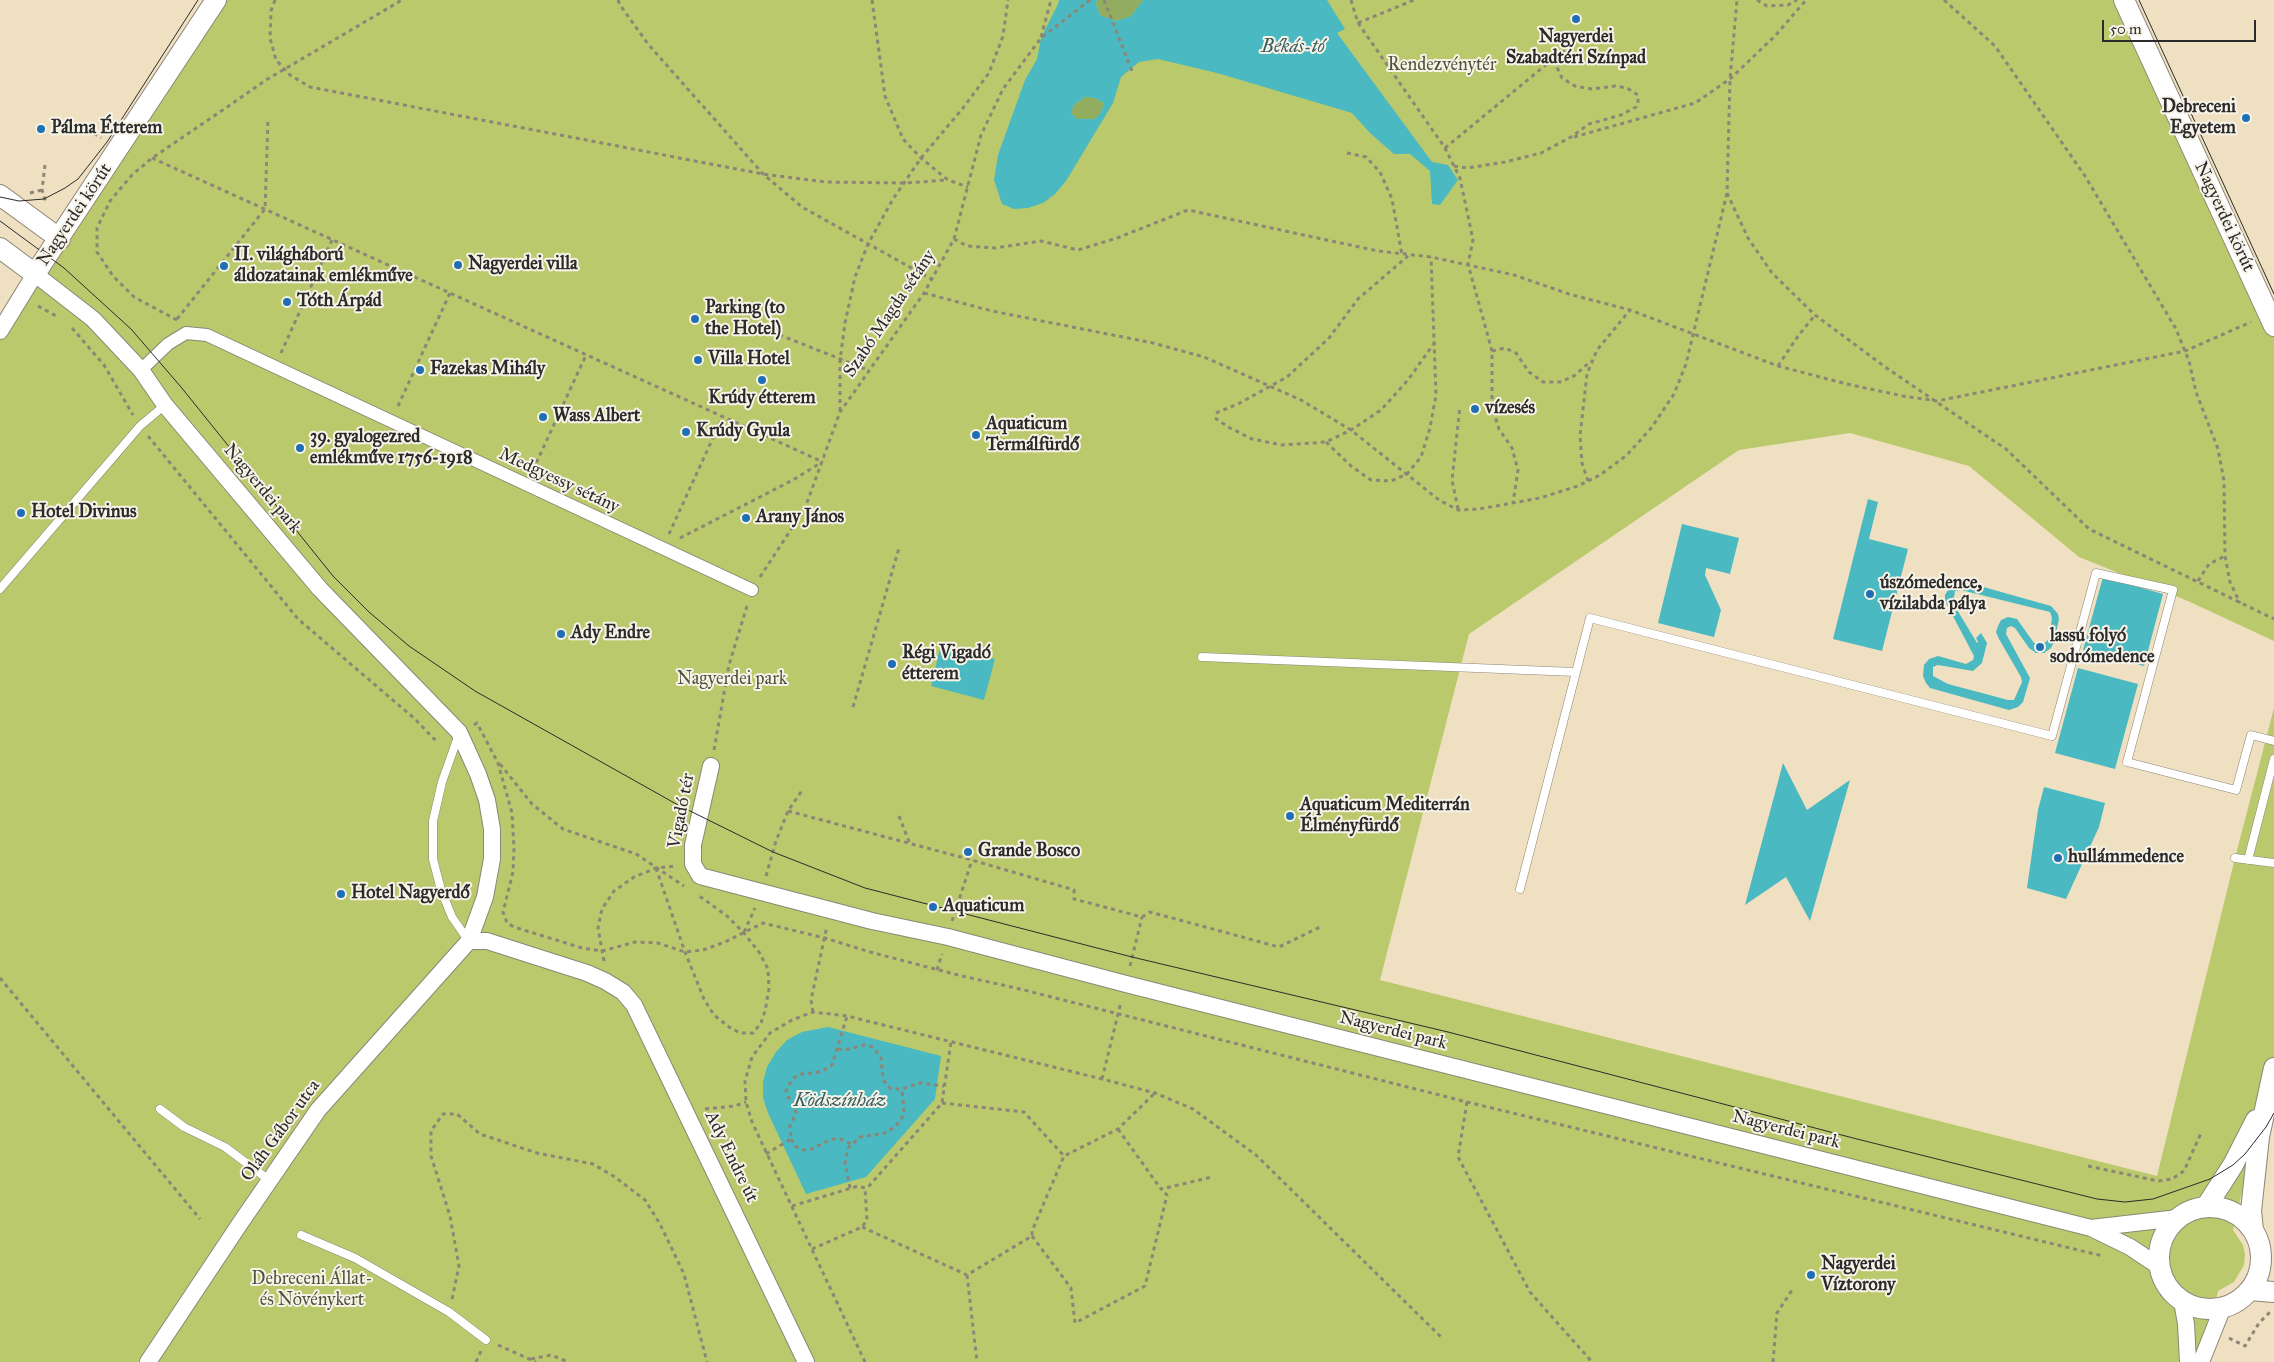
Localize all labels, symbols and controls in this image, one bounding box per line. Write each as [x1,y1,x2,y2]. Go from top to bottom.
scale bar [2104,10,2258,42]
marker: Nagyerdei Szabadtéri Színpad [1570,13,1582,25]
text: 50 m [2110,20,2142,38]
place label: Nagyerdei Szabadtéri Színpad [1506,27,1646,70]
water label: Békás-tó [1261,36,1325,58]
park label: Rendezvénytér [1387,55,1497,77]
place label: Debreceni Egyetem [2162,97,2236,140]
marker: Debreceni Egyetem [2240,112,2252,124]
place label: Pálma Étterem [51,118,162,140]
marker: Pálma Étterem [35,123,47,135]
street label: Nagyerdei körút [2189,159,2259,275]
street label: Nagyerdei körút [33,160,117,270]
place label: II. világháború áldozatainak emlékműve [234,245,413,288]
street label: Szabó Magda sétány [839,246,941,382]
place label: Nagyerdei villa [468,254,578,276]
marker: Nagyerdei villa [452,259,464,271]
marker: II. világháború áldozatainak emlékműve [218,260,230,272]
place label: Tóth Árpád [297,291,382,313]
marker: Tóth Árpád [281,296,293,308]
place label: Parking (to the Hotel) [705,298,785,340]
marker: Parking (to the Hotel) [689,313,701,325]
place label: Villa Hotel [708,349,790,371]
marker: Villa Hotel [692,354,704,366]
place label: Fazekas Mihály [430,359,545,381]
marker: Fazekas Mihály [414,364,426,376]
marker: Krúdy étterem [756,374,768,386]
place label: Krúdy étterem [708,388,816,410]
place label: vízesés [1485,398,1535,420]
marker: vízesés [1469,403,1481,415]
place label: Wass Albert [553,406,640,428]
marker: Wass Albert [537,411,549,423]
place label: Aquaticum Termálfürdő [986,414,1079,456]
place label: Krúdy Gyula [696,421,790,443]
marker: Krúdy Gyula [680,426,692,438]
place label: 39. gyalogezred emlékműve 1756-1918 [310,427,472,469]
marker: Aquaticum Termálfürdő [970,429,982,441]
street label: Nagyerdei park [218,440,306,538]
marker: 39. gyalogezred emlékműve 1756-1918 [294,442,306,454]
street label: Medgyessy sétány [495,444,623,518]
place label: Hotel Divinus [31,502,137,524]
marker: Hotel Divinus [15,507,27,519]
place label: Arany János [756,507,844,529]
marker: Arany János [740,512,752,524]
place label: úszómedence, vízilabda pálya [1880,573,1986,616]
marker: úszómedence, vízilabda pálya [1864,588,1876,600]
place label: Ady Endre [571,623,650,645]
place label: lassú folyó sodrómedence [2050,626,2155,669]
marker: Ady Endre [555,628,567,640]
marker: lassú folyó sodrómedence [2034,641,2046,653]
place label: Régi Vigadó étterem [902,643,991,686]
marker: Régi Vigadó étterem [886,658,898,670]
park label: Nagyerdei park [677,669,787,691]
street label: Vigadó tér [664,772,700,850]
place label: Aquaticum Mediterrán Élményfürdő [1300,795,1470,838]
marker: Aquaticum Mediterrán Élményfürdő [1284,810,1296,822]
place label: Grande Bosco [978,841,1080,863]
marker: Grande Bosco [962,846,974,858]
place label: hullámmedence [2068,847,2184,869]
marker: hullámmedence [2052,852,2064,864]
place label: Hotel Nagyerdő [351,883,470,905]
marker: Hotel Nagyerdő [335,888,347,900]
place label: Aquaticum [943,896,1024,918]
marker: Aquaticum [927,901,939,913]
street label: Nagyerdei park [1337,1007,1449,1055]
street label: Oláh Gábor utca [237,1076,325,1186]
water label: Ködszínház [794,1090,886,1112]
street label: Nagyerdei park [1730,1106,1842,1154]
street label: Ady Endre út [700,1108,762,1206]
place label: Nagyerdei Víztorony [1821,1254,1896,1296]
park label: Debreceni Állat- és Növénykert [251,1269,373,1312]
marker: Nagyerdei Víztorony [1805,1269,1817,1281]

